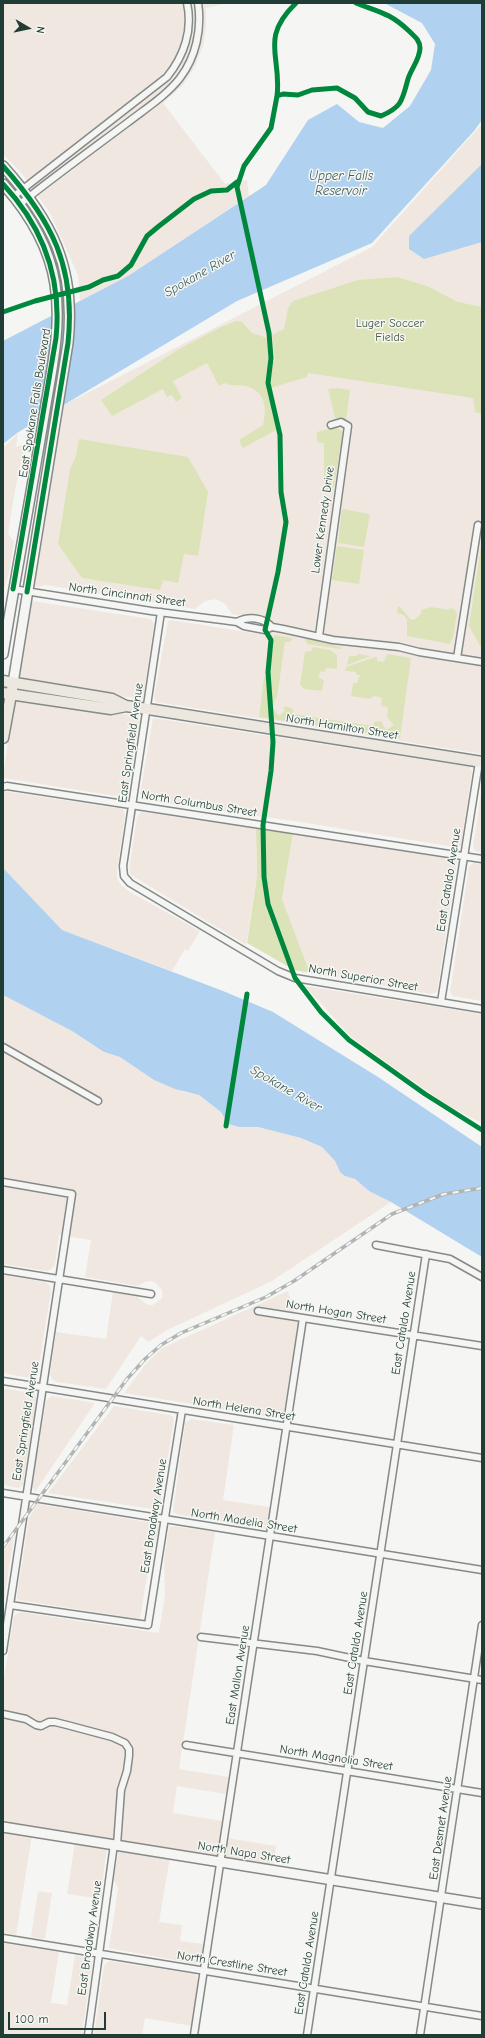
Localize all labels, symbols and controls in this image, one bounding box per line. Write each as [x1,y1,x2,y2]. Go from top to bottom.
north arrow [8,8,48,48]
text: N [33,25,47,35]
water label: Upper Falls Reservoir [309,168,373,199]
water label: Spokane River [162,247,238,301]
park label: Luger Soccer Fields [356,317,424,345]
street label: East Spokane Falls Boulevard [16,328,54,478]
street label: Lower Kennedy Drive [308,466,338,574]
street label: North Cincinnati Street [68,580,186,610]
street label: East Springfield Avenue [115,682,147,804]
street label: North Hamilton Street [285,711,399,743]
street label: North Columbus Street [140,788,258,820]
street label: East Cataldo Avenue [434,827,464,933]
street label: North Superior Street [307,961,419,995]
water label: Spokane River [248,1062,324,1116]
street label: East Cataldo Avenue [389,1270,419,1376]
street label: North Hogan Street [285,1297,387,1327]
street label: East Springfield Avenue [9,1360,43,1482]
street label: North Helena Street [192,1394,296,1424]
street label: East Broadway Avenue [138,1458,170,1574]
street label: North Madelia Street [190,1506,298,1536]
street label: East Cataldo Avenue [341,1590,371,1696]
street label: East Mallon Avenue [223,1624,253,1726]
street label: North Magnolia Street [279,1742,393,1774]
street label: East Desmet Avenue [427,1775,455,1881]
street label: North Napa Street [197,1839,291,1867]
street label: East Broadway Avenue [75,1880,105,1996]
street label: East Cataldo Avenue [292,1910,322,2016]
street label: North Crestline Street [176,1948,288,1980]
scale bar [10,2004,108,2030]
text: 100 m [15,2012,48,2026]

